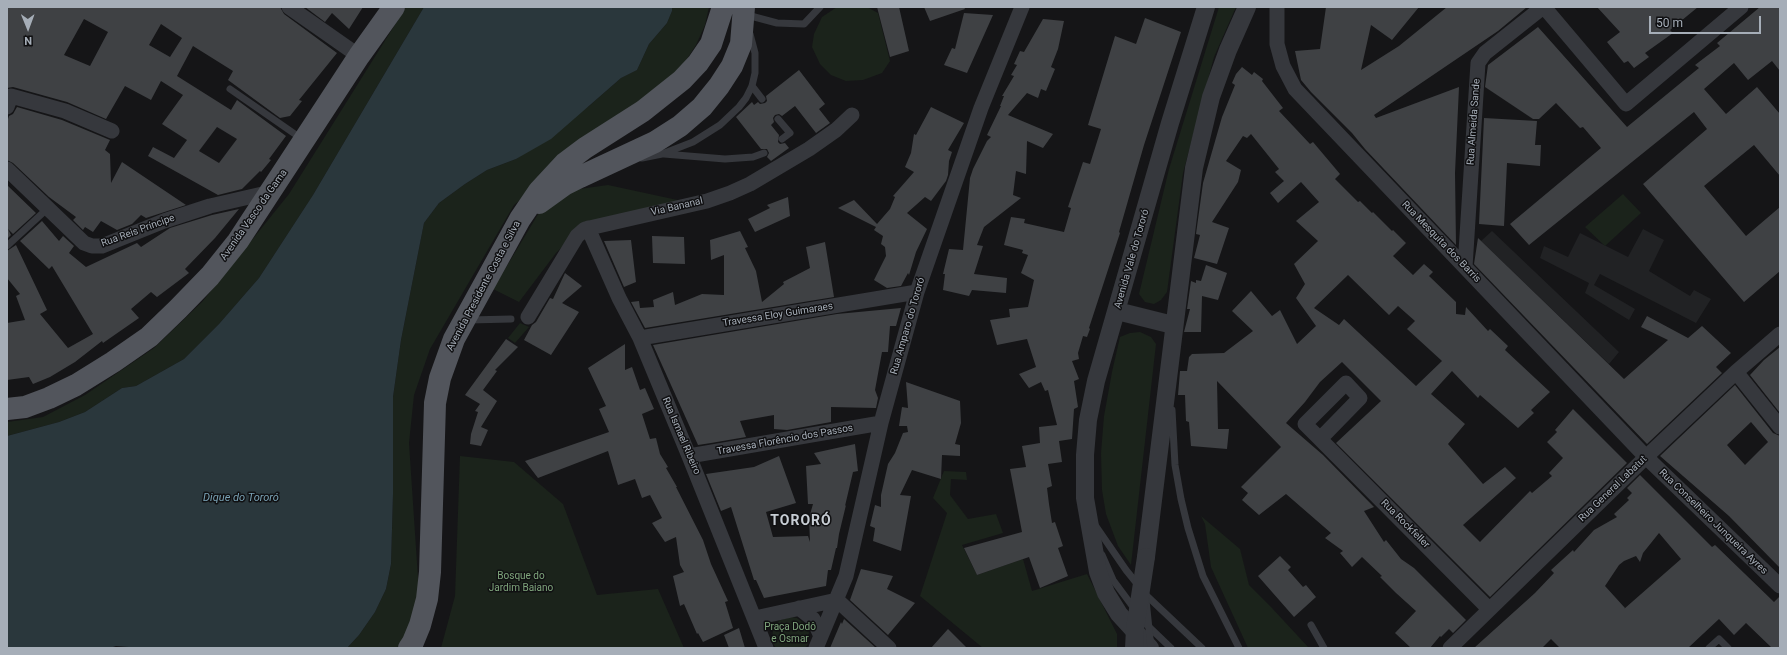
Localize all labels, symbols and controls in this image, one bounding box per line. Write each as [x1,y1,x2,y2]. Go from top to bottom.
north arrow [8,8,48,48]
scale bar [1651,8,1763,34]
text: 50 m [1656,16,1683,30]
text: N [24,34,32,47]
street label: Rua Almeida Sande [1465,78,1483,166]
street label: Avenida Vasco da Gama [218,167,290,263]
street label: Via Bananal [650,195,704,219]
street label: Rua Mesquita dos Barris [1399,199,1483,285]
street label: Avenida Vale do Tororó [1112,208,1152,310]
street label: Rua Reis Príncipe [100,212,176,250]
street label: Avenida Presidente Costa e Silva [445,219,523,353]
street label: Rua Amparo do Tororó [888,276,928,376]
street label: Travessa Eloy Guimaraes [722,300,834,330]
street label: Rua Ismael Ribeiro [659,396,703,476]
street label: Travessa Florêncio dos Passos [716,422,854,458]
street label: Rua General Labatut [1576,453,1650,525]
street label: Rua Conselheiro Junqueira Ayres [1656,467,1770,577]
water label: Dique do Tororó [203,491,279,505]
street label: Rua Rockfeller [1378,497,1432,551]
district label: TORORÓ [770,513,832,529]
park label: Bosque do Jardim Baiano [489,570,553,594]
park label: Praça Dodô e Osmar [764,621,816,644]

